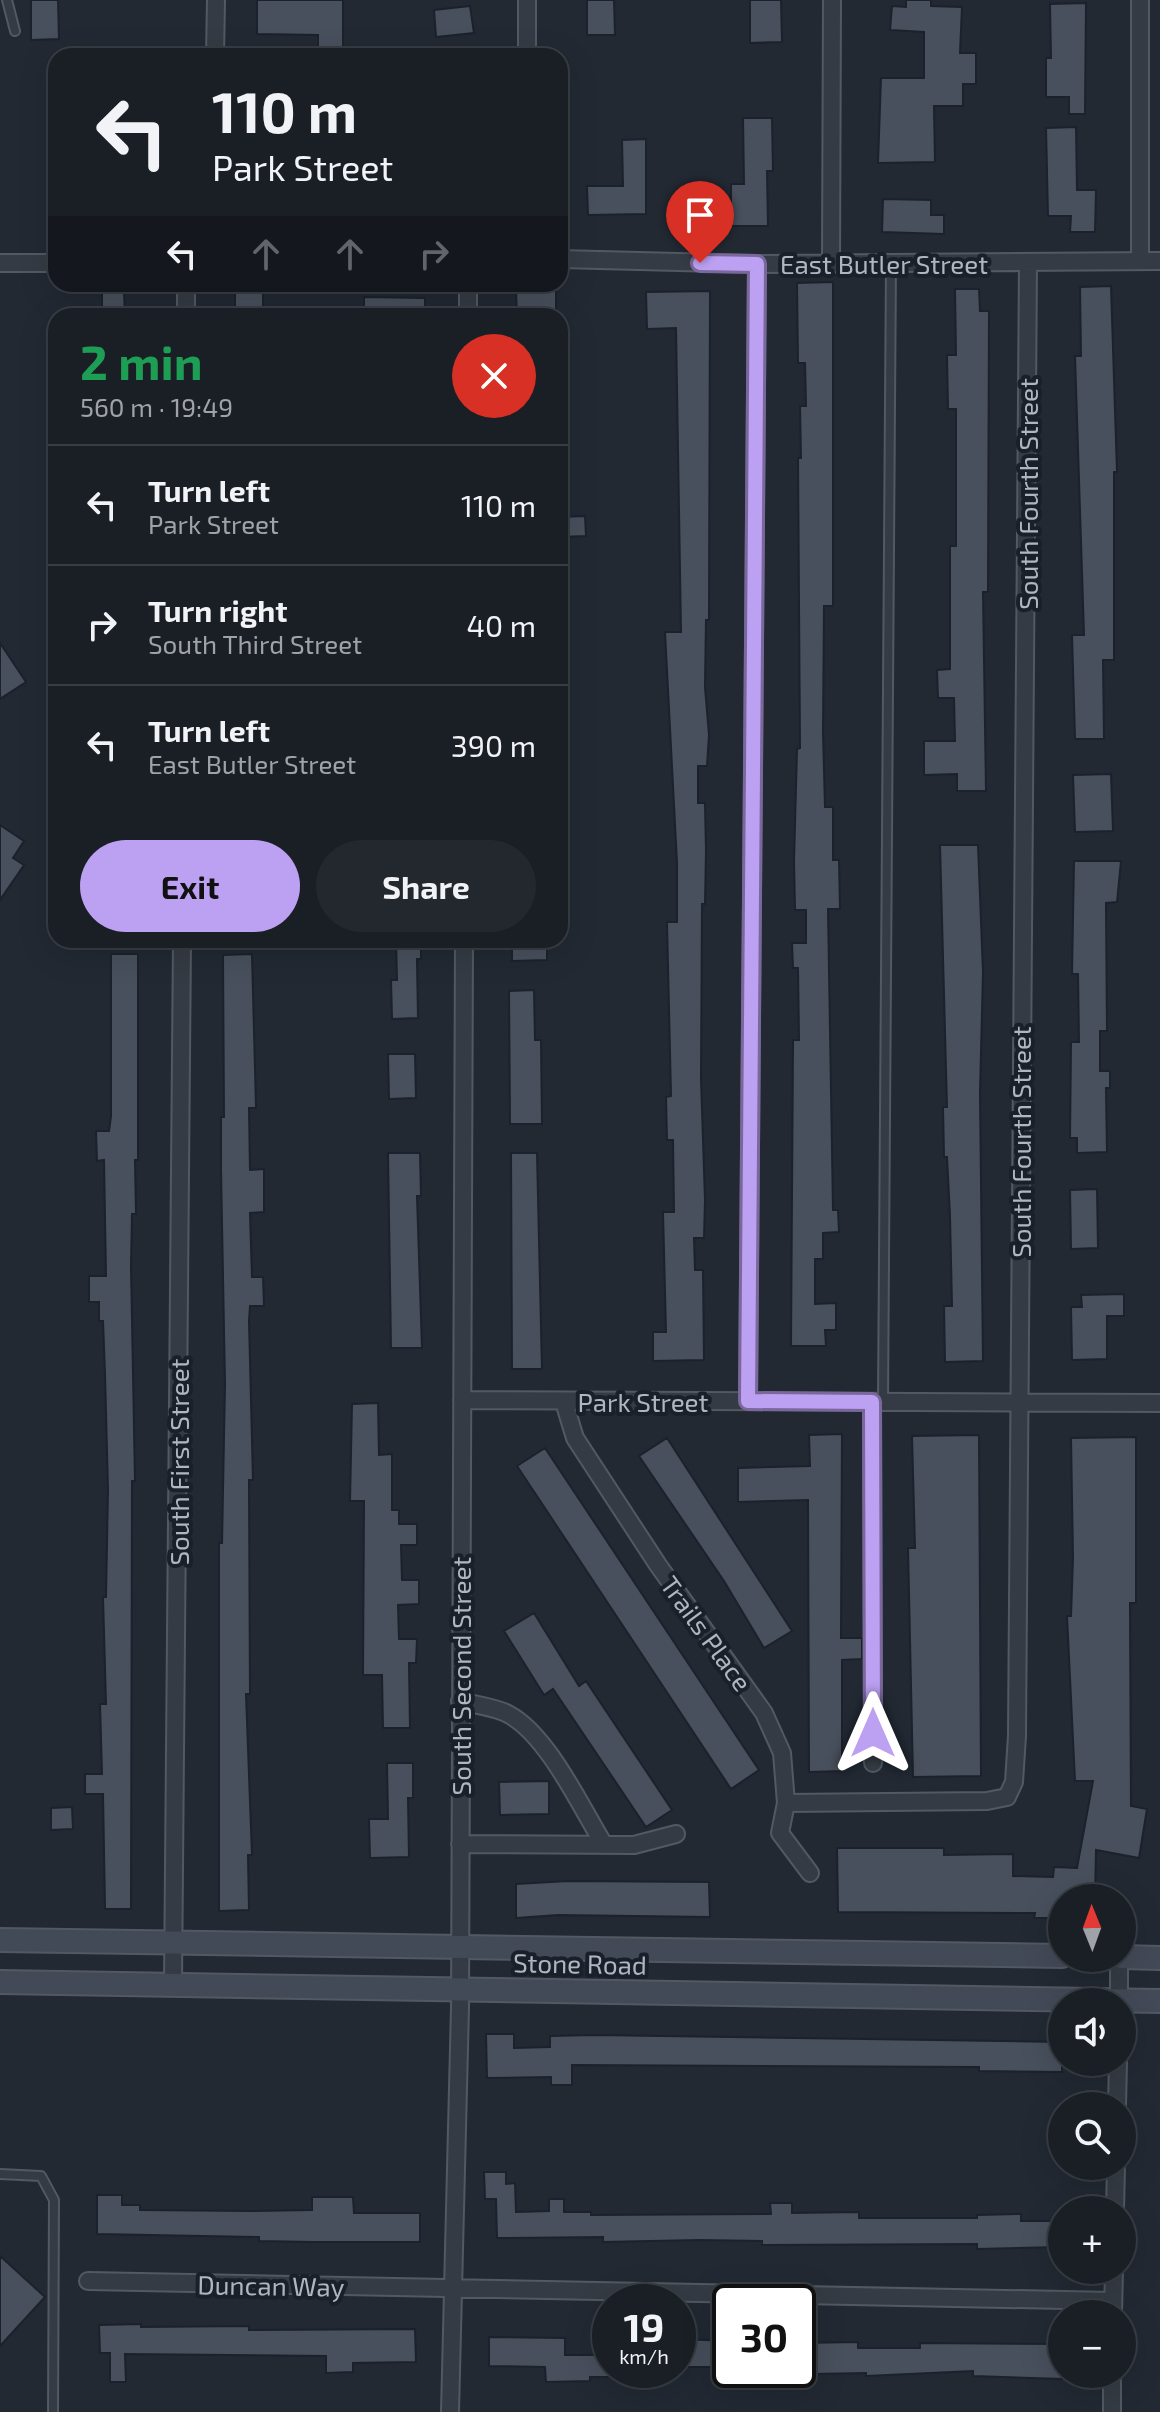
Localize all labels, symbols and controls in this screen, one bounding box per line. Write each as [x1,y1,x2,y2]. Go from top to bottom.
text: 110 m [212,77,357,144]
icon: left [80,80,184,184]
text: Park Street [212,145,393,188]
pin [666,181,734,263]
icon: arrive [678,193,722,237]
icon: left [160,232,204,276]
icon: ahead [244,232,288,276]
icon: ahead [328,232,372,276]
icon: right [412,232,456,276]
street label: East Butler Street [780,248,988,279]
text: 2 min [80,332,203,390]
button: close [452,334,536,418]
street label: South Fourth Street [1012,378,1043,610]
text: 560 m · 19:49 [80,391,233,422]
text: Turn left [148,472,270,508]
icon: left [80,483,124,527]
text: 110 m [461,487,536,523]
text: Park Street [148,508,279,539]
text: Turn right [148,592,288,628]
icon: right [80,603,124,647]
text: 40 m [466,607,536,643]
text: South Third Street [148,628,362,659]
text: Turn left [148,712,270,748]
icon: left [80,723,124,767]
text: 390 m [451,727,536,763]
text: East Butler Street [148,748,356,779]
button: Exit [80,840,300,932]
button: Share [316,840,536,932]
street label: South Fourth Street [1005,1026,1036,1258]
street label: South First Street [163,1358,194,1566]
street label: Park Street [578,1386,709,1417]
street label: South Second Street [445,1556,476,1795]
street label: Trails Place [655,1570,759,1696]
position arrow [831,1691,915,1775]
north arrow [1048,1884,1136,1972]
map controls [1048,1884,1136,2388]
street label: Stone Road [513,1946,647,1980]
button: sound [1048,1988,1136,2076]
button: search [1048,2092,1136,2180]
button: + [1048,2196,1136,2284]
street label: Duncan Way [197,2268,345,2302]
speed limit sign: 30 [712,2284,816,2388]
button: − [1048,2300,1136,2388]
text: 19 [624,2302,664,2350]
text: km/h [619,2344,669,2368]

